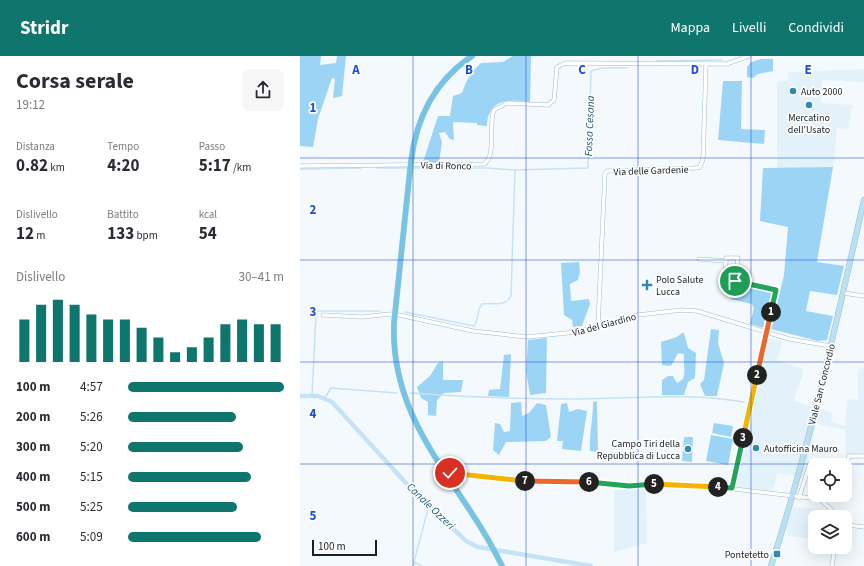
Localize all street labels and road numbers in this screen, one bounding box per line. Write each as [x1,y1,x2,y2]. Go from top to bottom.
street label: Via di Ronco [420,159,472,173]
street label: Via delle Gardenie [613,163,689,179]
street label: Via del Giardino [571,310,638,340]
street label: Viale San Concordio [805,342,839,426]

